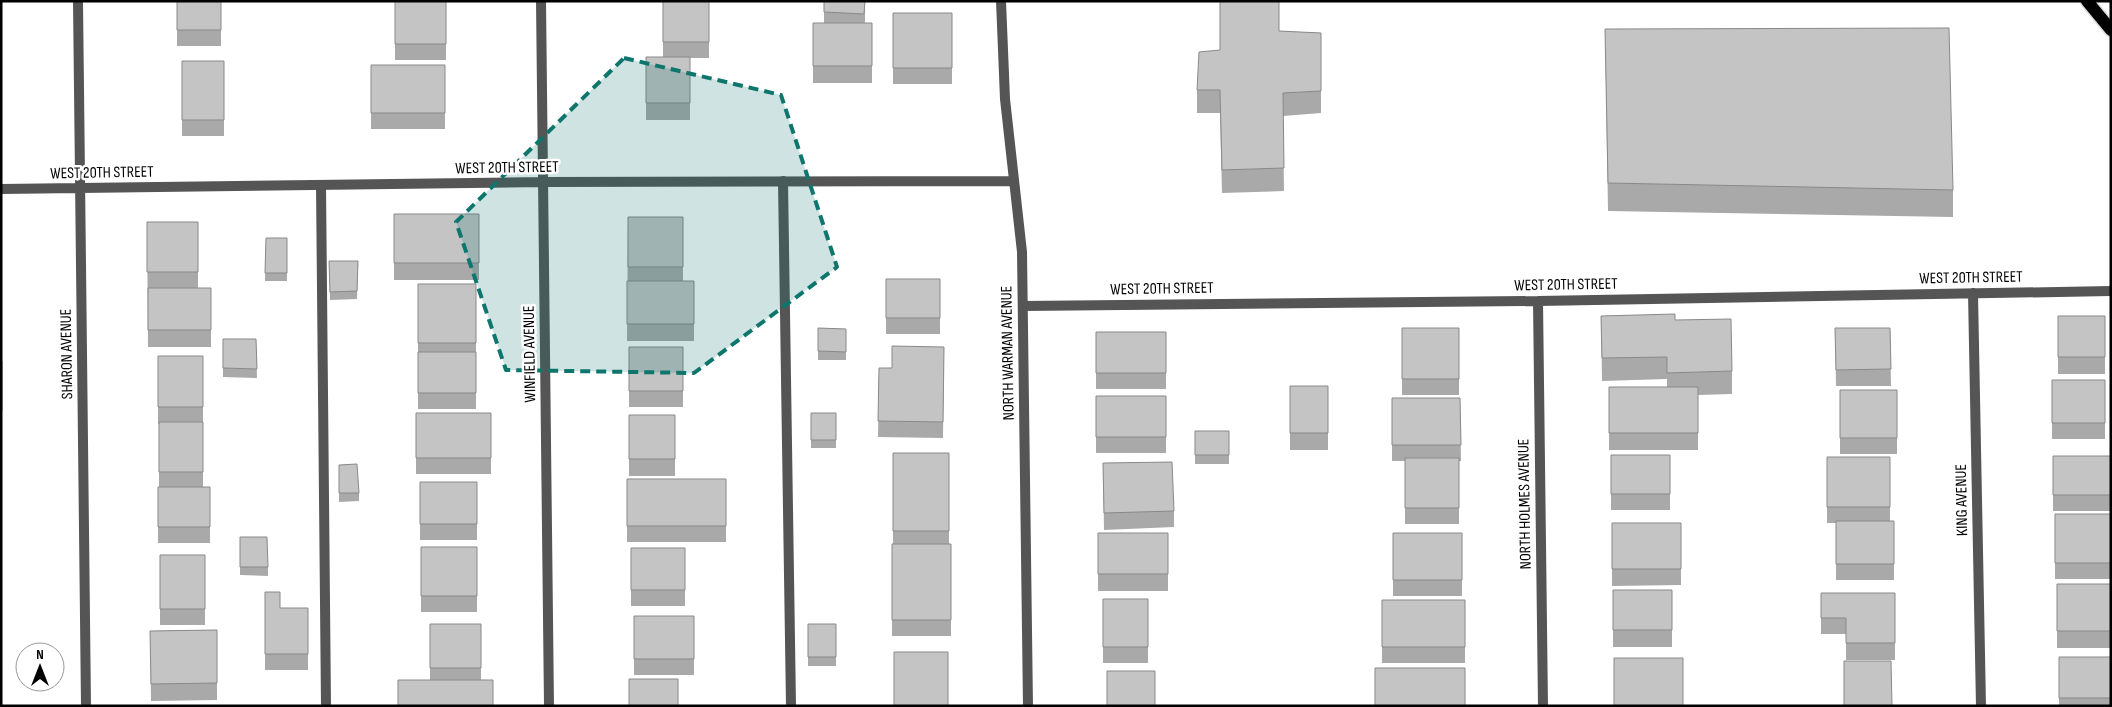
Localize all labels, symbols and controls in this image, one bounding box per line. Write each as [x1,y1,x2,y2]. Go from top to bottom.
street label: WEST 20TH STREET [455,158,559,178]
street label: WEST 20TH STREET [50,163,154,183]
street label: WEST 20TH STREET [1919,268,2023,288]
street label: WEST 20TH STREET [1514,275,1618,295]
street label: WEST 20TH STREET [1110,279,1214,299]
street label: NORTH WARMAN AVENUE [997,286,1019,420]
street label: WINFIELD AVENUE [520,305,540,403]
street label: SHARON AVENUE [57,309,77,399]
street label: NORTH HOLMES AVENUE [1514,439,1536,569]
street label: KING AVENUE [1952,464,1972,536]
north arrow [15,642,65,692]
text: N [36,646,44,663]

